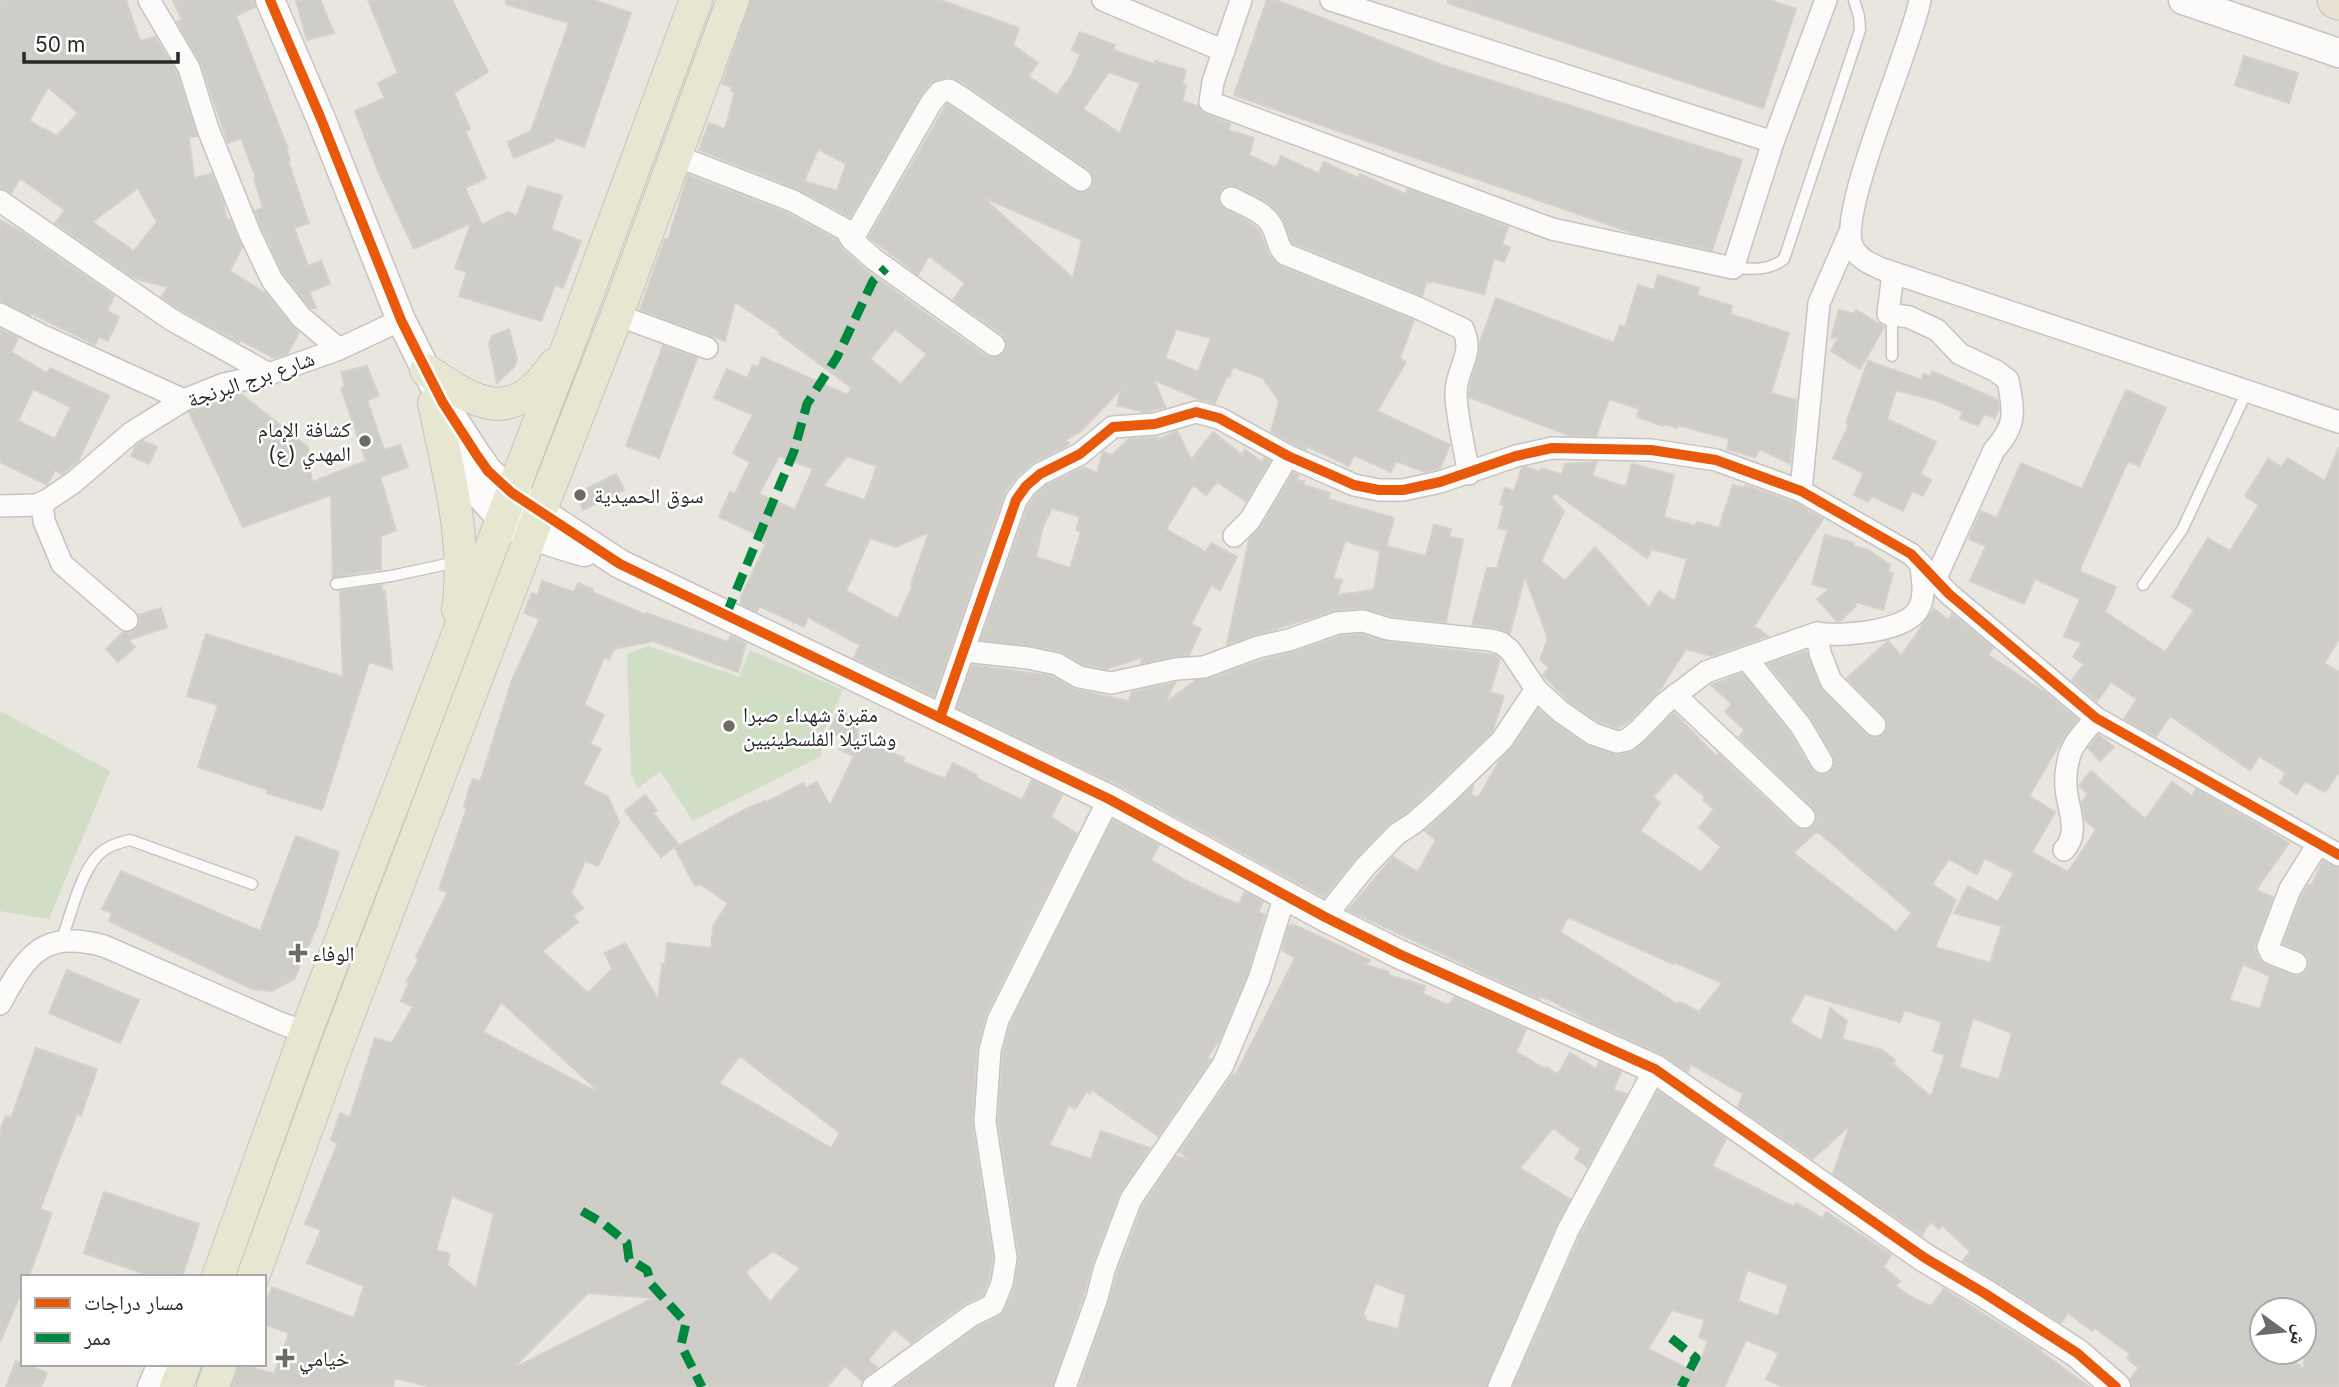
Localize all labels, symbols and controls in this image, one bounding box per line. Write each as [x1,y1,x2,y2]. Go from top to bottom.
scale bar [24,21,178,65]
text: 50 m [35,32,85,57]
street label: شارع برج البرنجة [184,346,318,413]
place label: كشافة الإمام المهدي (ع) [258,417,351,470]
marker: كشافة الإمام المهدي (ع) [357,433,373,449]
place label: سوق الحمیدیة [594,483,703,509]
marker: سوق الحمیدیة [572,487,588,503]
place label: مقبرة شهداء صبرا وشاتيلا الفلسطينيين [743,702,896,752]
marker: مقبرة شهداء صبرا وشاتيلا الفلسطينيين [721,718,737,734]
place label: الوفاء [312,941,355,966]
marker: الوفاء [290,945,306,961]
legend [21,1275,266,1366]
text: مسار دراجات [84,1290,184,1315]
north arrow [2248,1296,2318,1366]
text: ش [2285,1323,2313,1348]
text: ممر [83,1325,111,1350]
place label: خيامي [299,1346,349,1375]
marker: خيامي [277,1350,293,1366]

